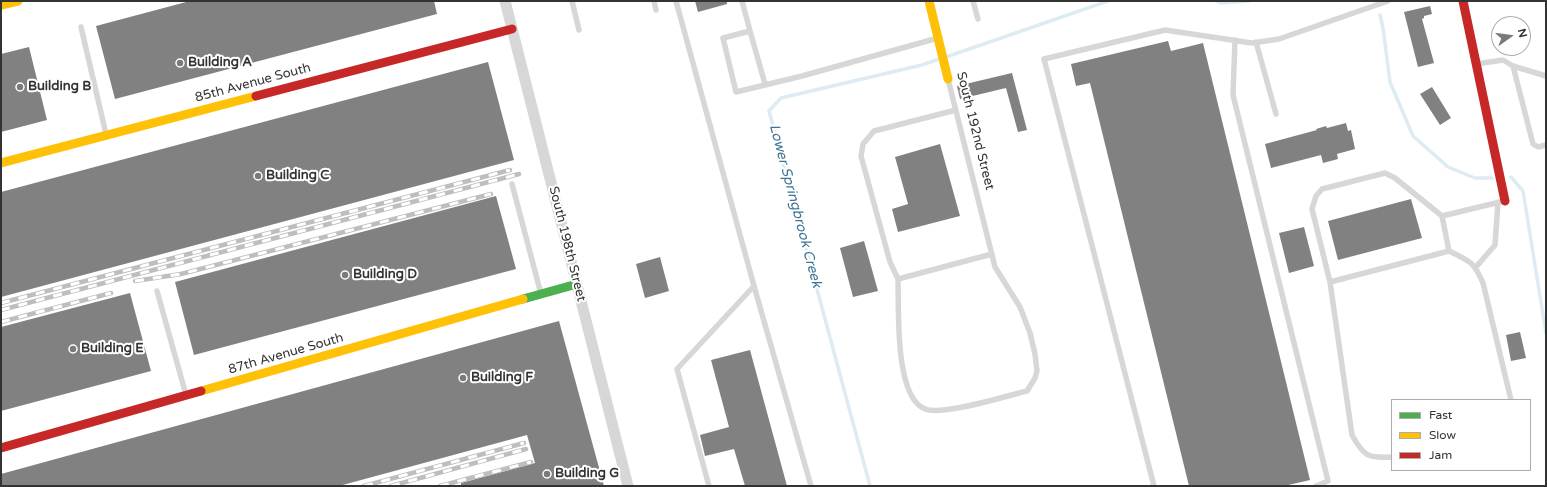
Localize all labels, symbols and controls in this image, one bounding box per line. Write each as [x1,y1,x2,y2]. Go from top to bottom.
north arrow [1491,16,1531,56]
text: N [1515,27,1530,39]
place label: Building A [188,55,252,71]
marker: Building A [175,58,185,68]
street label: 85th Avenue South [193,60,313,106]
street label: South 192nd Street [953,70,997,192]
place label: Building B [28,79,91,95]
marker: Building B [15,82,25,92]
water label: Lower Springbrook Creek [765,122,825,290]
place label: Building C [266,168,329,184]
marker: Building C [253,171,263,181]
street label: South 198th Street [545,185,589,303]
place label: Building D [353,267,417,283]
marker: Building D [340,270,350,280]
street label: 87th Avenue South [227,330,345,378]
place label: Building E [81,341,144,357]
marker: Building E [68,344,78,354]
place label: Building F [471,370,533,386]
marker: Building F [458,373,468,383]
legend [1391,399,1531,471]
text: Fast [1429,408,1452,422]
text: Slow [1429,428,1456,442]
text: Jam [1429,448,1452,462]
place label: Building G [555,466,619,482]
marker: Building G [542,469,552,479]

